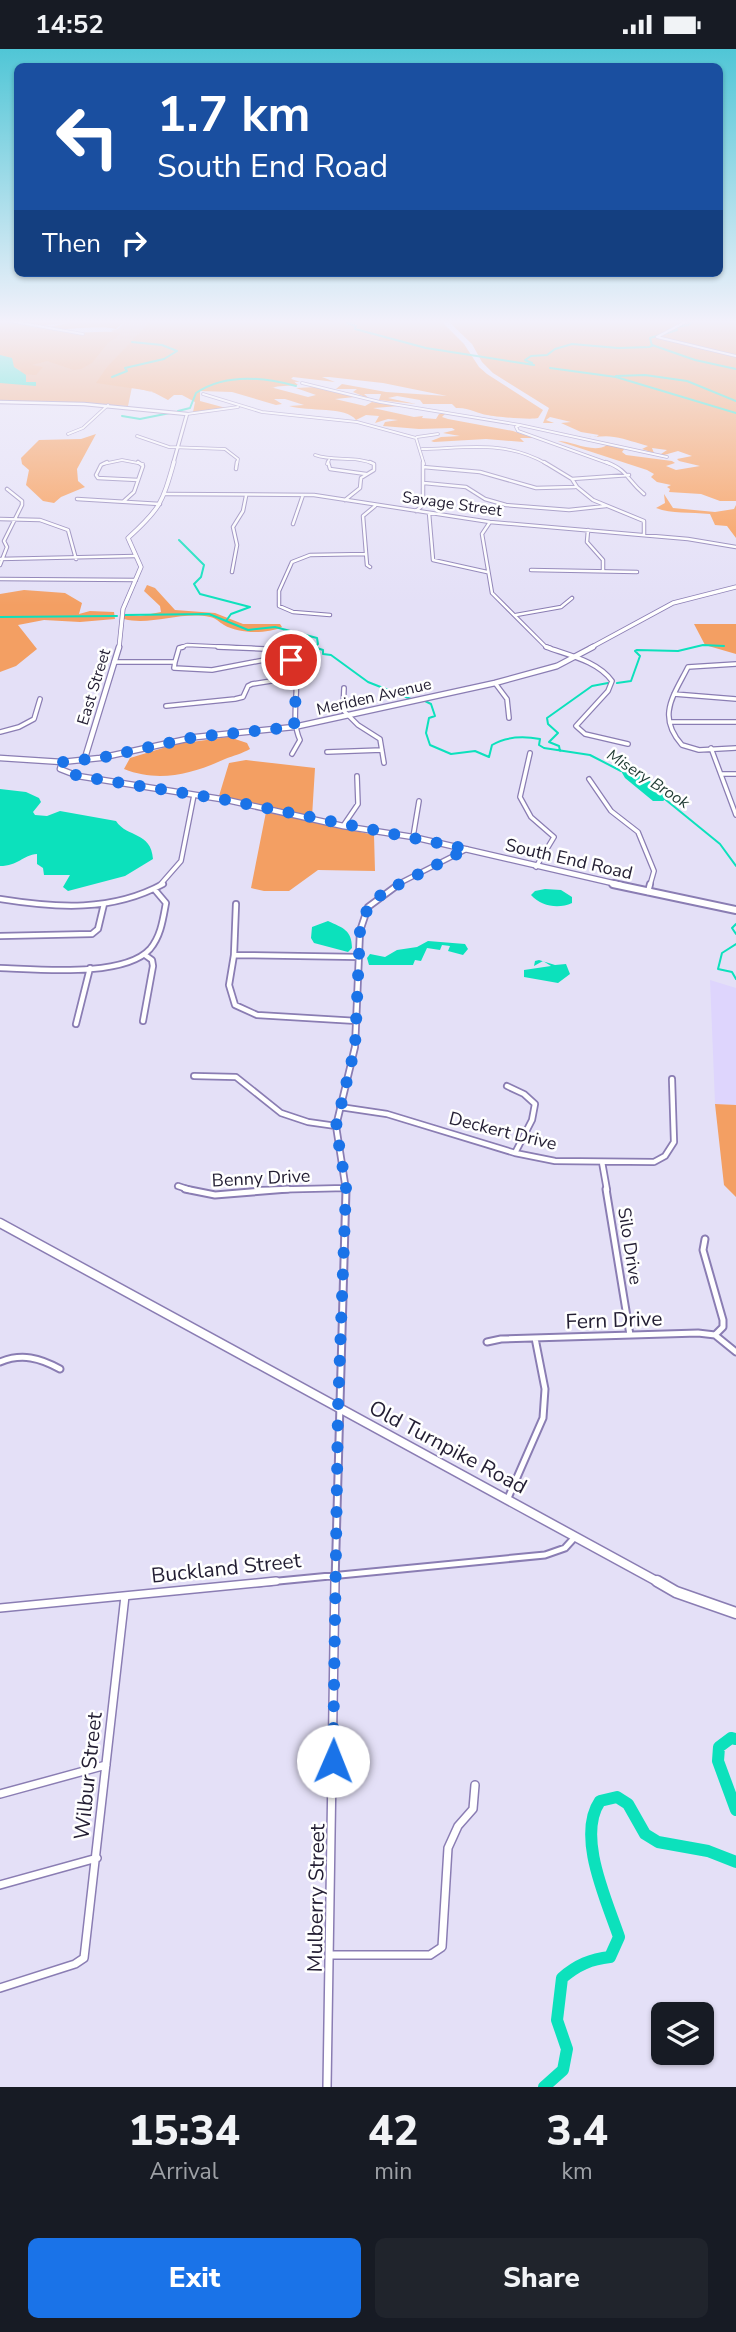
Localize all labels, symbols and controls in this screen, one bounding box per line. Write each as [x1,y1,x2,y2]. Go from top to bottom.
text: 14:52 [35,7,104,42]
text: 1.7 km [157,81,310,148]
icon: left [42,91,133,182]
text: South End Road [157,145,388,188]
icon: right [115,224,153,262]
text: Then [42,226,101,261]
street label: Savage Street [401,486,504,522]
pin [261,630,321,690]
icon: arrive [272,641,310,679]
street label: East Street [72,646,116,728]
street label: Meriden Avenue [314,673,434,721]
water label: Misery Brook [602,744,694,814]
street label: South End Road [503,833,635,885]
street label: Deckert Drive [447,1106,559,1156]
street label: Benny Drive [211,1163,311,1193]
street label: Silo Drive [612,1206,648,1286]
street label: Fern Drive [565,1304,663,1336]
street label: Old Turnpike Road [364,1394,532,1500]
street label: Buckland Street [150,1546,303,1590]
street label: Wilbur Street [67,1710,109,1841]
position arrow [296,1724,370,1798]
street label: Mulberry Street [301,1823,331,1972]
map controls [651,2002,714,2065]
button: layers [651,2002,714,2065]
text: 15:34 [128,2103,240,2160]
text: 42 [368,2103,418,2160]
text: 3.4 [547,2103,608,2160]
text: Arrival [149,2156,219,2187]
text: min [374,2156,412,2187]
text: km [562,2156,593,2187]
button: Exit [28,2238,361,2318]
button: Share [375,2238,708,2318]

